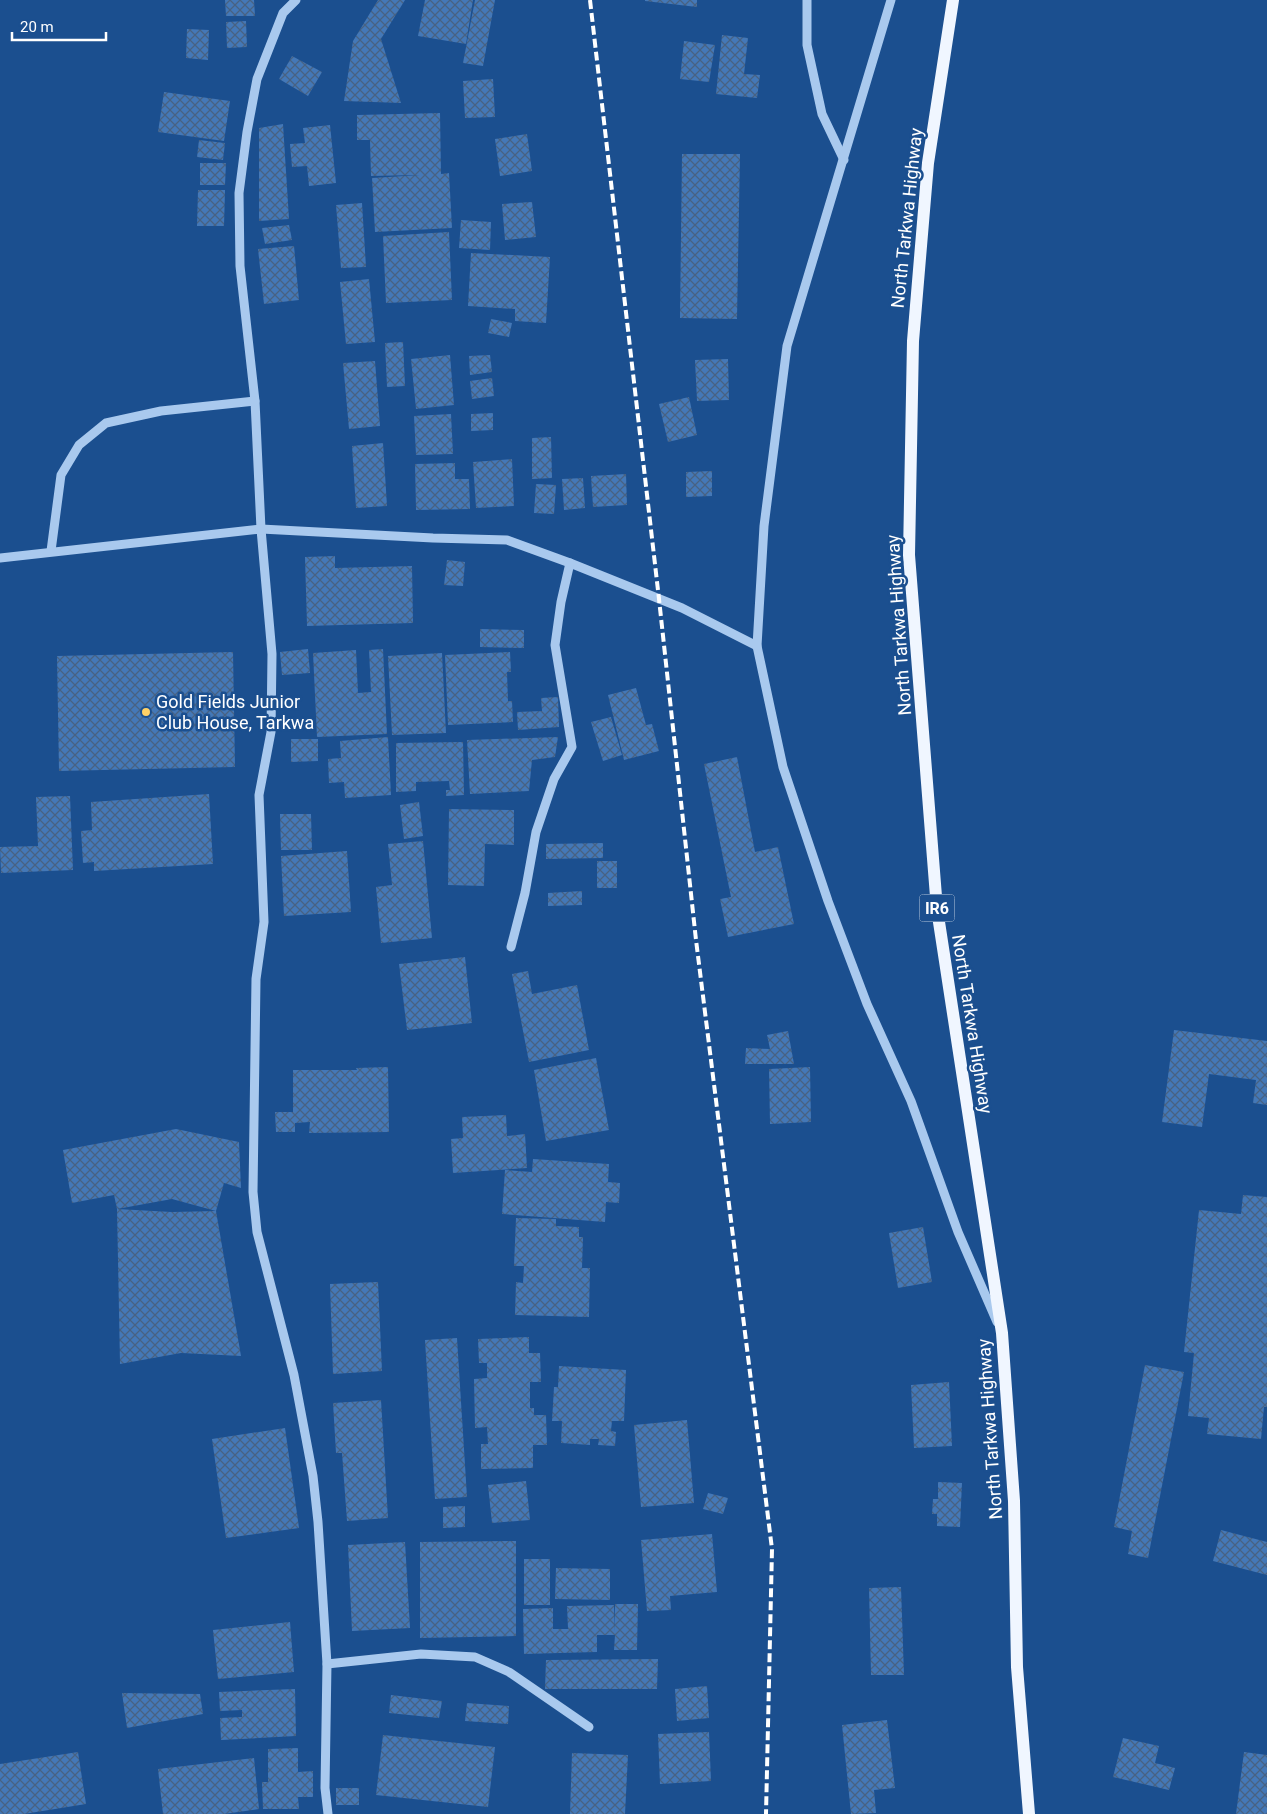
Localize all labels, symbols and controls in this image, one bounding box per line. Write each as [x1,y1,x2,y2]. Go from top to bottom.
scale bar [12,10,106,42]
text: 20 m [20,18,54,36]
street label: North Tarkwa Highway [887,126,926,309]
street label: North Tarkwa Highway [882,534,915,716]
place label: Gold Fields Junior Club House, Tarkwa [156,691,314,733]
marker: Gold Fields Junior Club House, Tarkwa [140,706,152,718]
road number: IR6 [920,894,954,921]
street label: North Tarkwa Highway [948,933,997,1115]
street label: North Tarkwa Highway [973,1338,1006,1520]

